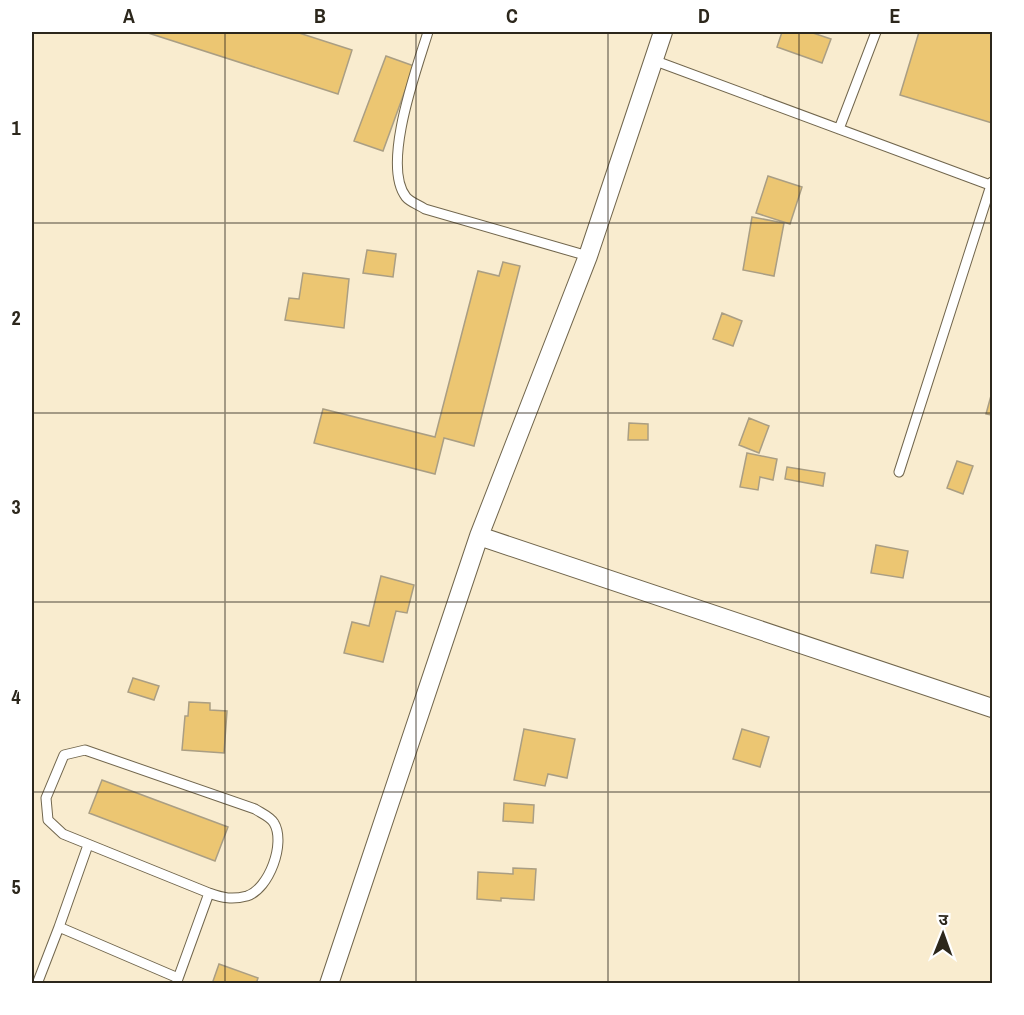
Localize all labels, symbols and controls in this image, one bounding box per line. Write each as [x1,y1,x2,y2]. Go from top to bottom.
text: A [123,2,135,29]
text: B [314,2,326,29]
text: C [506,2,518,29]
text: D [698,2,710,29]
text: E [890,2,901,29]
text: 1 [11,114,21,141]
text: 2 [11,304,21,331]
text: 3 [11,493,21,520]
text: 4 [11,683,21,710]
text: 5 [11,873,21,900]
north arrow [913,904,973,964]
text: उ [938,908,949,930]

